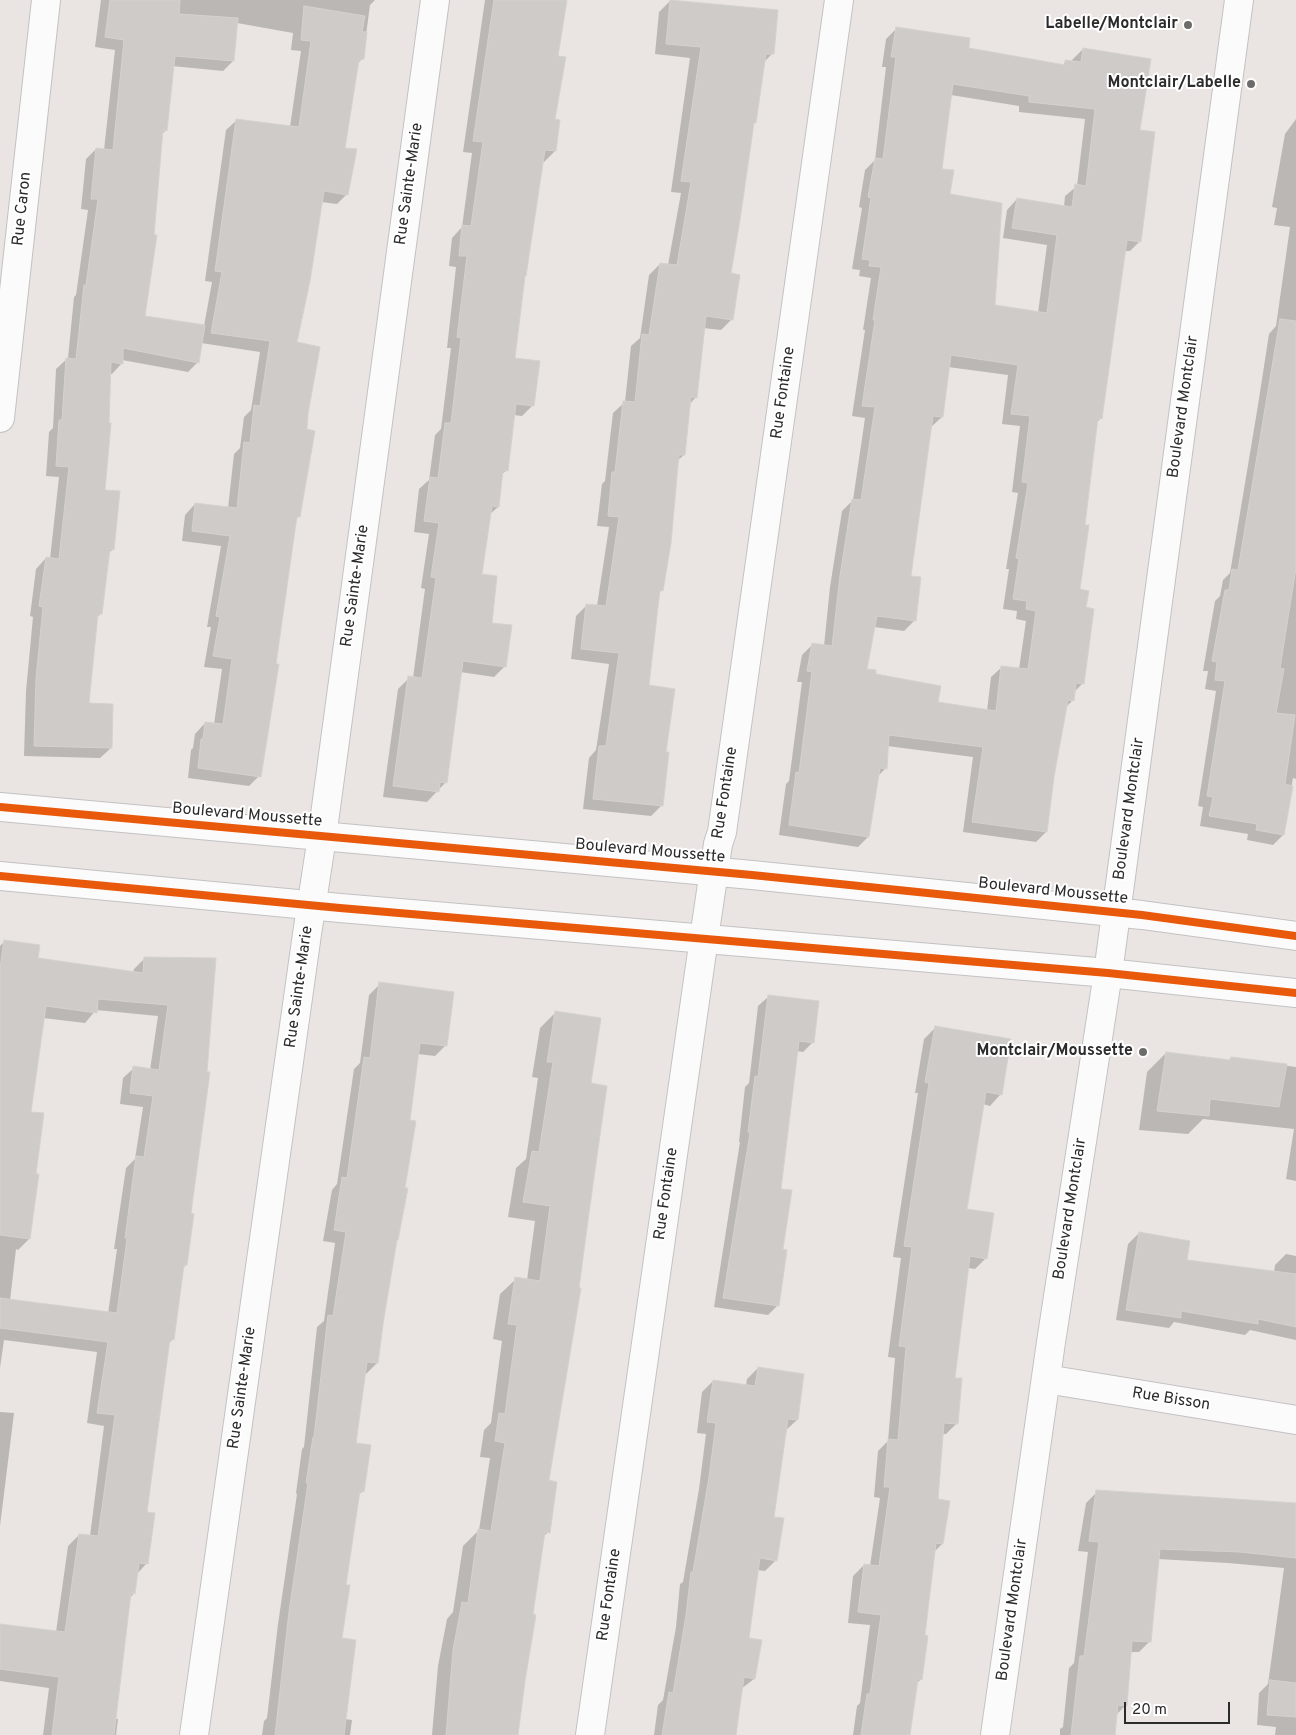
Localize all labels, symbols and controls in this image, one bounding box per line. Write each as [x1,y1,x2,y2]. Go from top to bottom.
place label: Labelle/Montclair [1045,15,1178,35]
marker: Labelle/Montclair [1182,19,1194,31]
place label: Montclair/Labelle [1108,74,1241,94]
marker: Montclair/Labelle [1245,78,1257,90]
street label: Rue Sainte-Marie [392,122,428,246]
street label: Rue Caron [10,171,36,247]
street label: Boulevard Montclair [1165,335,1203,479]
street label: Rue Fontaine [768,345,800,441]
street label: Rue Sainte-Marie [338,524,374,648]
street label: Boulevard Montclair [1111,737,1149,881]
street label: Rue Fontaine [709,745,743,841]
street label: Boulevard Moussette [171,800,323,832]
street label: Boulevard Moussette [574,836,726,868]
street label: Boulevard Moussette [977,875,1129,909]
street label: Rue Sainte-Marie [282,925,318,1049]
place label: Montclair/Moussette [977,1042,1133,1062]
marker: Montclair/Moussette [1137,1046,1149,1058]
street label: Boulevard Montclair [1050,1137,1092,1281]
street label: Rue Fontaine [651,1146,683,1242]
street label: Rue Sainte-Marie [225,1326,261,1450]
street label: Rue Bisson [1131,1384,1211,1416]
street label: Boulevard Montclair [994,1538,1032,1682]
street label: Rue Fontaine [594,1547,626,1643]
scale bar [1126,1692,1232,1724]
text: 20 m [1132,1701,1167,1720]

